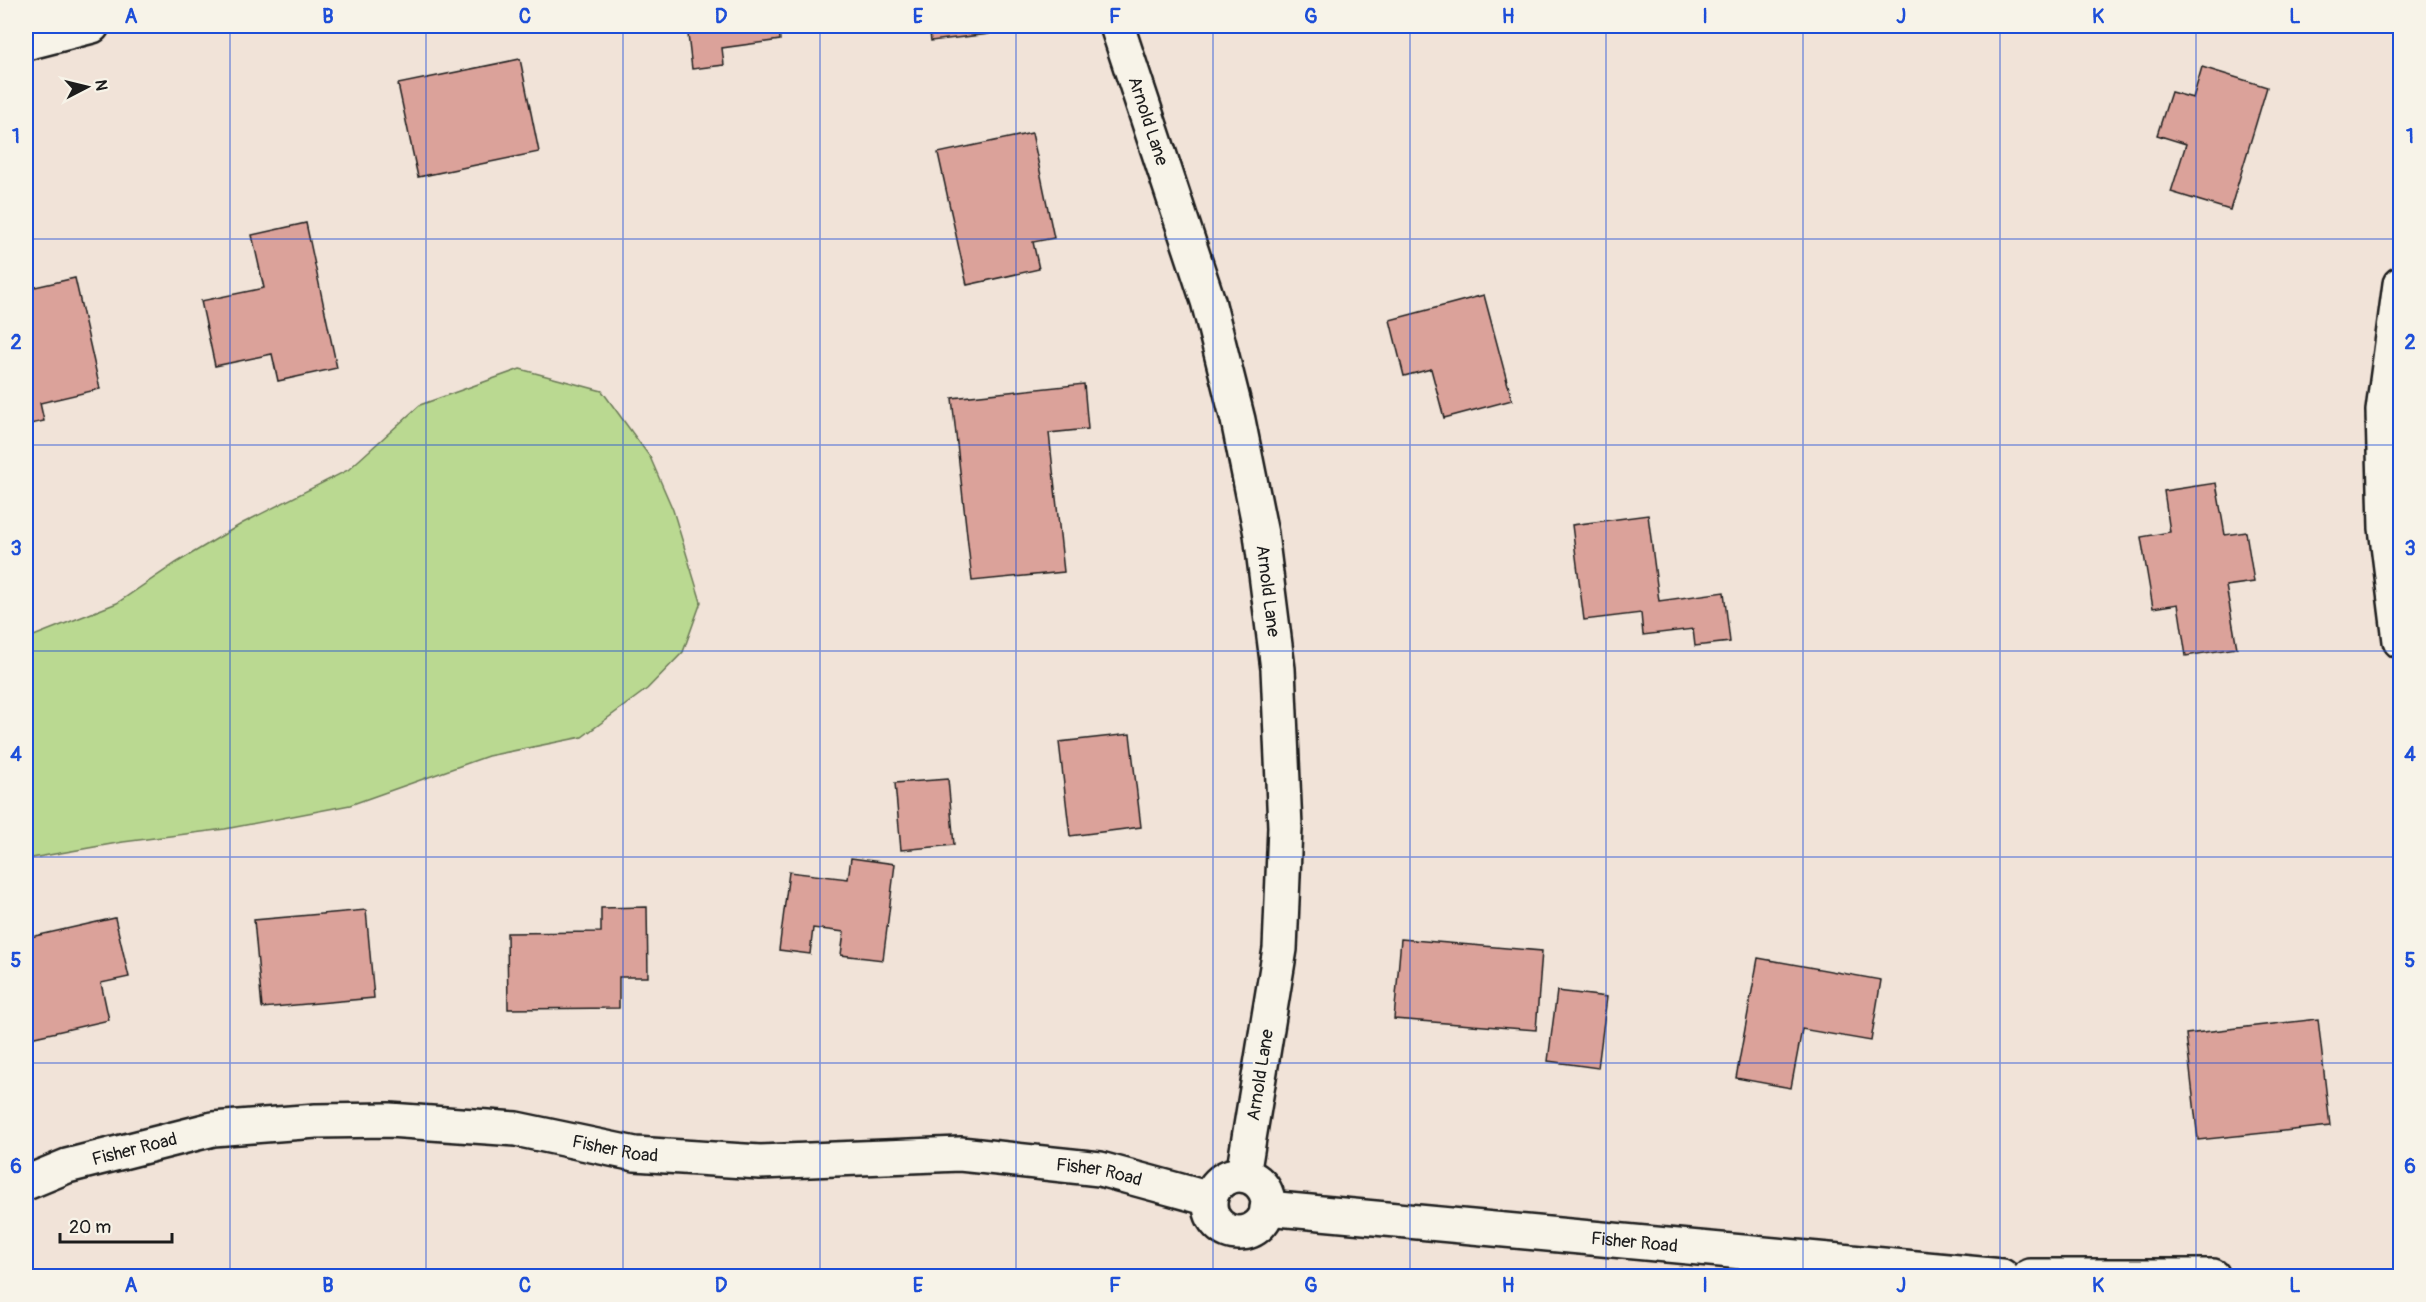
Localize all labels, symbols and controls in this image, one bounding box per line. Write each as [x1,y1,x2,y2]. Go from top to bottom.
text: A [125,4,138,29]
text: B [322,4,334,29]
text: C [519,4,531,29]
text: D [715,4,728,29]
text: E [913,4,924,29]
text: F [1109,4,1121,29]
text: G [1304,4,1318,29]
text: H [1502,4,1515,29]
text: I [1702,4,1708,29]
text: J [1896,4,1906,29]
text: K [2092,4,2104,29]
text: L [2289,4,2301,29]
north arrow [57,57,117,117]
street label: Arnold Lane [1122,74,1173,169]
text: N [90,79,112,92]
text: 1 [12,124,20,149]
text: 1 [2406,124,2414,149]
text: 2 [10,330,22,355]
text: 2 [2404,330,2416,355]
text: 3 [10,536,22,561]
text: 3 [2404,536,2416,561]
street label: Arnold Lane [1250,544,1285,638]
text: 4 [10,742,22,767]
text: 4 [2404,742,2416,767]
text: 5 [11,948,22,973]
text: 5 [2405,948,2416,973]
street label: Arnold Lane [1242,1028,1279,1123]
street label: Fisher Road [90,1128,180,1171]
street label: Fisher Road [570,1130,659,1167]
street label: Fisher Road [1055,1153,1144,1192]
text: 6 [10,1154,22,1179]
text: 6 [2404,1154,2416,1179]
scale bar [60,1206,172,1244]
text: 20 m [69,1216,111,1239]
street label: Fisher Road [1590,1227,1679,1258]
text: A [125,1273,138,1298]
text: B [322,1273,334,1298]
text: C [519,1273,531,1298]
text: D [715,1273,728,1298]
text: E [913,1273,924,1298]
text: F [1109,1273,1121,1298]
text: G [1304,1273,1318,1298]
text: H [1502,1273,1515,1298]
text: I [1702,1273,1708,1298]
text: J [1896,1273,1906,1298]
text: K [2092,1273,2104,1298]
text: L [2289,1273,2301,1298]

